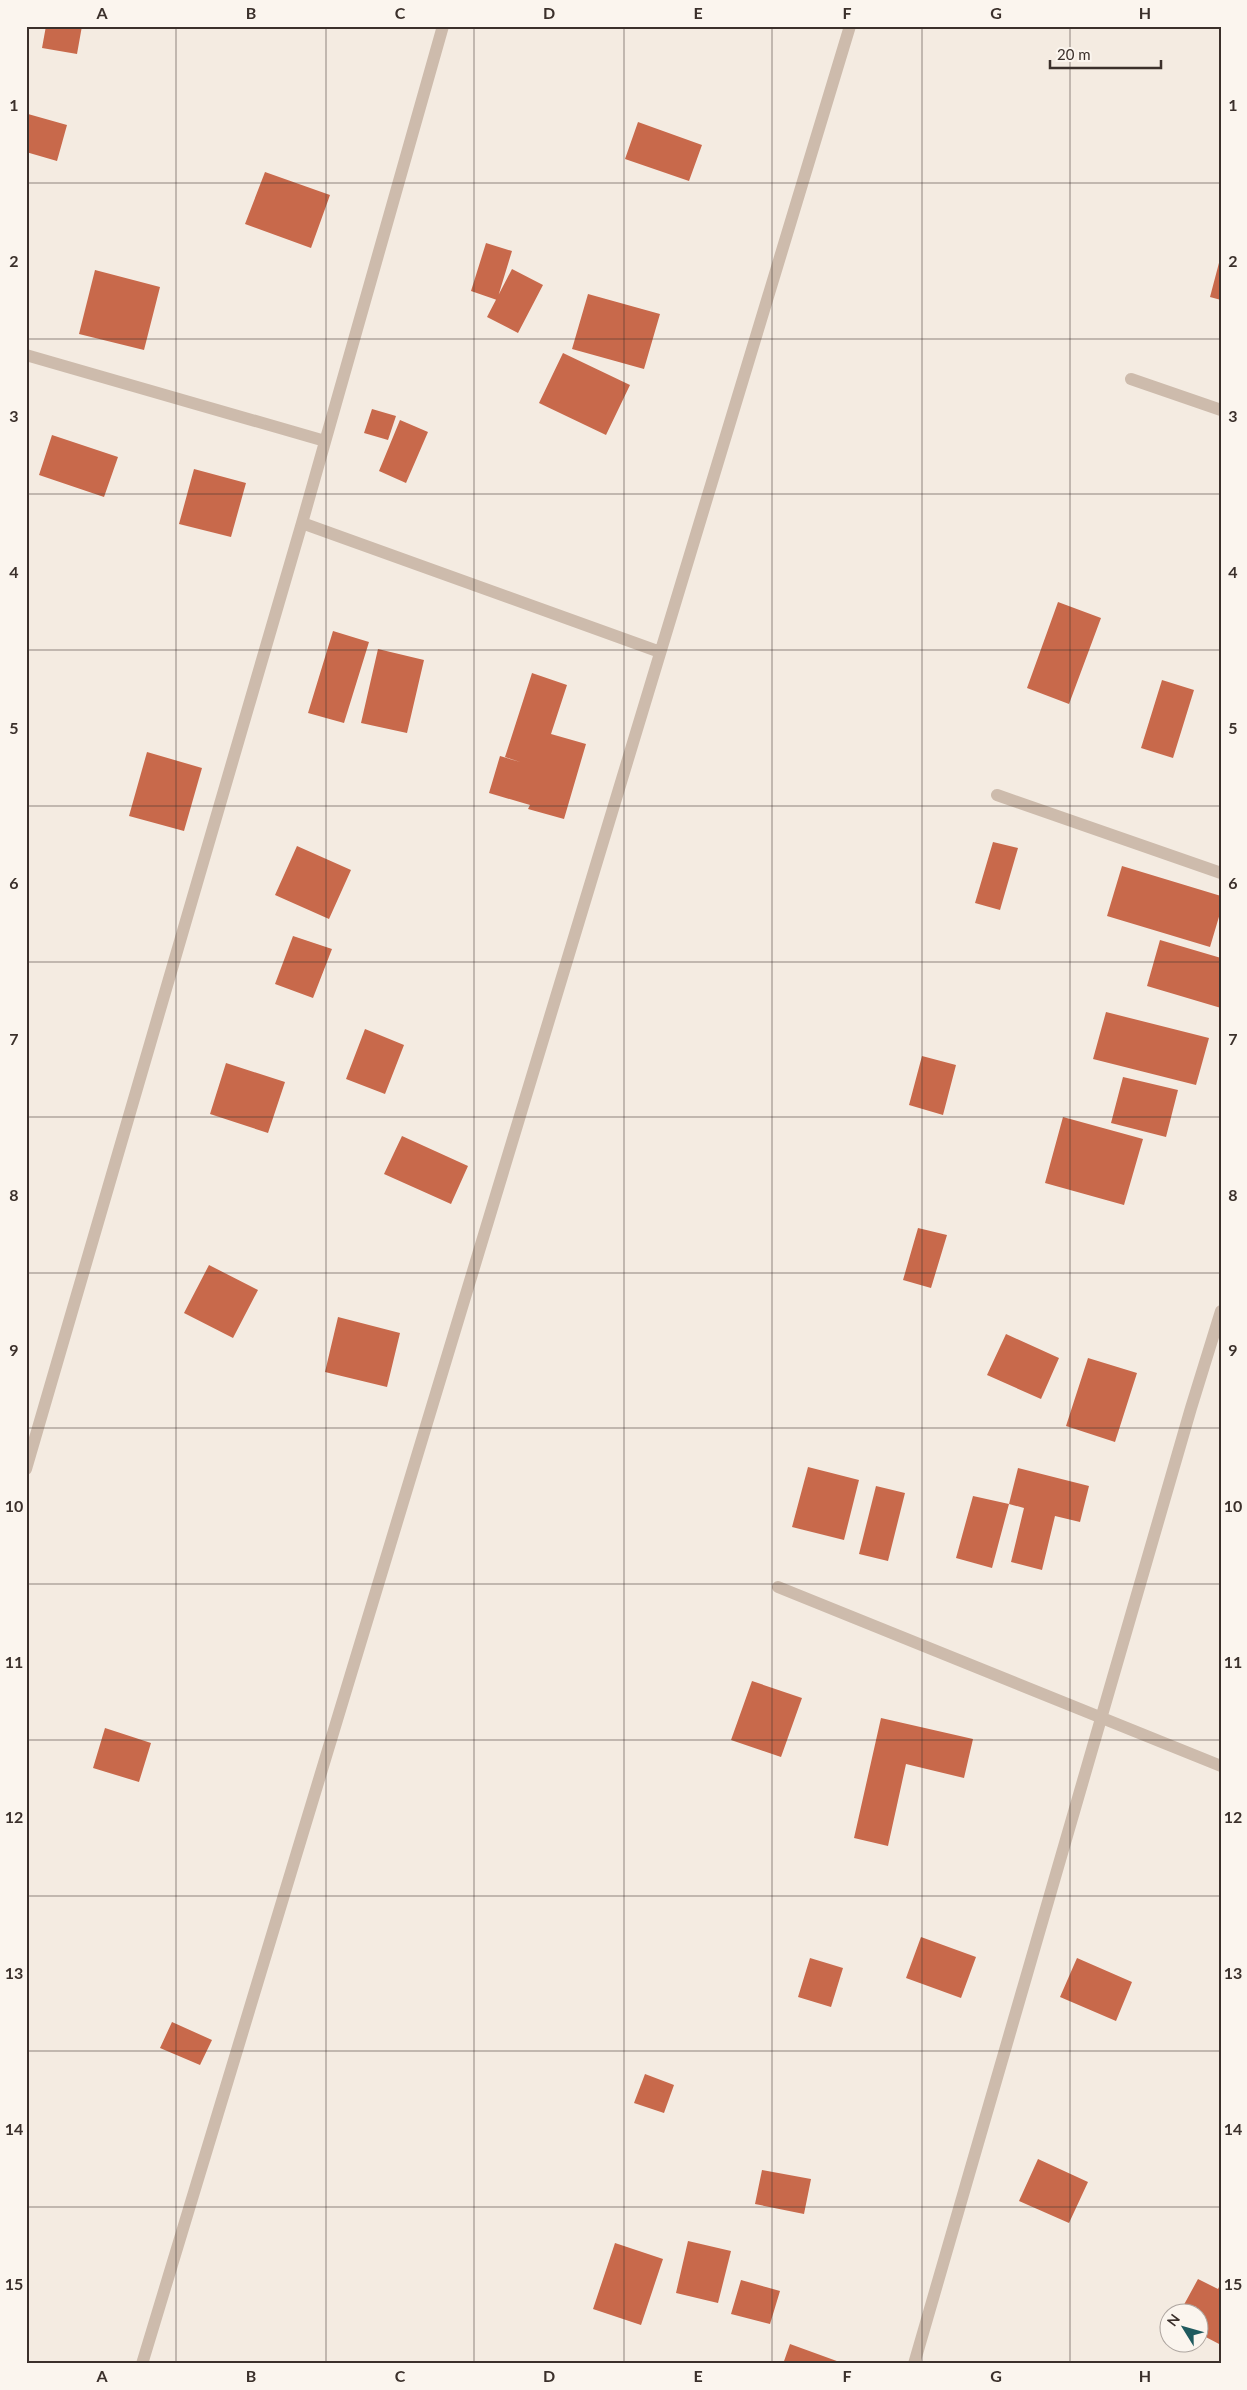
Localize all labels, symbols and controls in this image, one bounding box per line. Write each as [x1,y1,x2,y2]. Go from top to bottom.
text: A [95,3,108,22]
text: B [246,3,256,22]
text: C [395,3,406,22]
text: D [543,3,555,22]
text: E [693,3,703,22]
text: F [842,3,852,22]
text: G [990,3,1002,22]
text: H [1139,3,1151,22]
scale bar [1050,38,1161,70]
text: 20 m [1057,45,1091,63]
text: 1 [9,95,19,114]
text: 1 [1228,95,1238,114]
text: 2 [9,251,19,270]
text: 2 [1228,251,1238,270]
text: 3 [9,406,19,425]
text: 3 [1228,406,1238,425]
text: 4 [9,562,19,581]
text: 4 [1228,562,1238,581]
text: 5 [9,718,19,737]
text: 5 [1228,718,1238,737]
text: 6 [9,873,19,892]
text: 6 [1228,873,1238,892]
text: 7 [9,1029,19,1048]
text: 7 [1228,1029,1238,1048]
text: 8 [9,1185,19,1204]
text: 8 [1228,1185,1238,1204]
text: 9 [9,1340,19,1359]
text: 9 [1228,1340,1238,1359]
text: 10 [5,1496,23,1515]
text: 10 [1224,1496,1242,1515]
text: 11 [5,1652,23,1671]
text: 11 [1224,1652,1242,1671]
text: 12 [5,1807,23,1826]
text: 12 [1224,1807,1242,1826]
text: 13 [5,1963,23,1982]
text: 13 [1224,1963,1242,1982]
text: 14 [5,2119,23,2138]
text: 14 [1224,2119,1242,2138]
text: 15 [5,2274,23,2293]
text: 15 [1224,2274,1242,2293]
north arrow [1160,2302,1210,2352]
text: N [1163,2310,1183,2329]
text: A [95,2366,108,2385]
text: B [246,2366,256,2385]
text: C [395,2366,406,2385]
text: D [543,2366,555,2385]
text: E [693,2366,703,2385]
text: F [842,2366,852,2385]
text: G [990,2366,1002,2385]
text: H [1139,2366,1151,2385]

